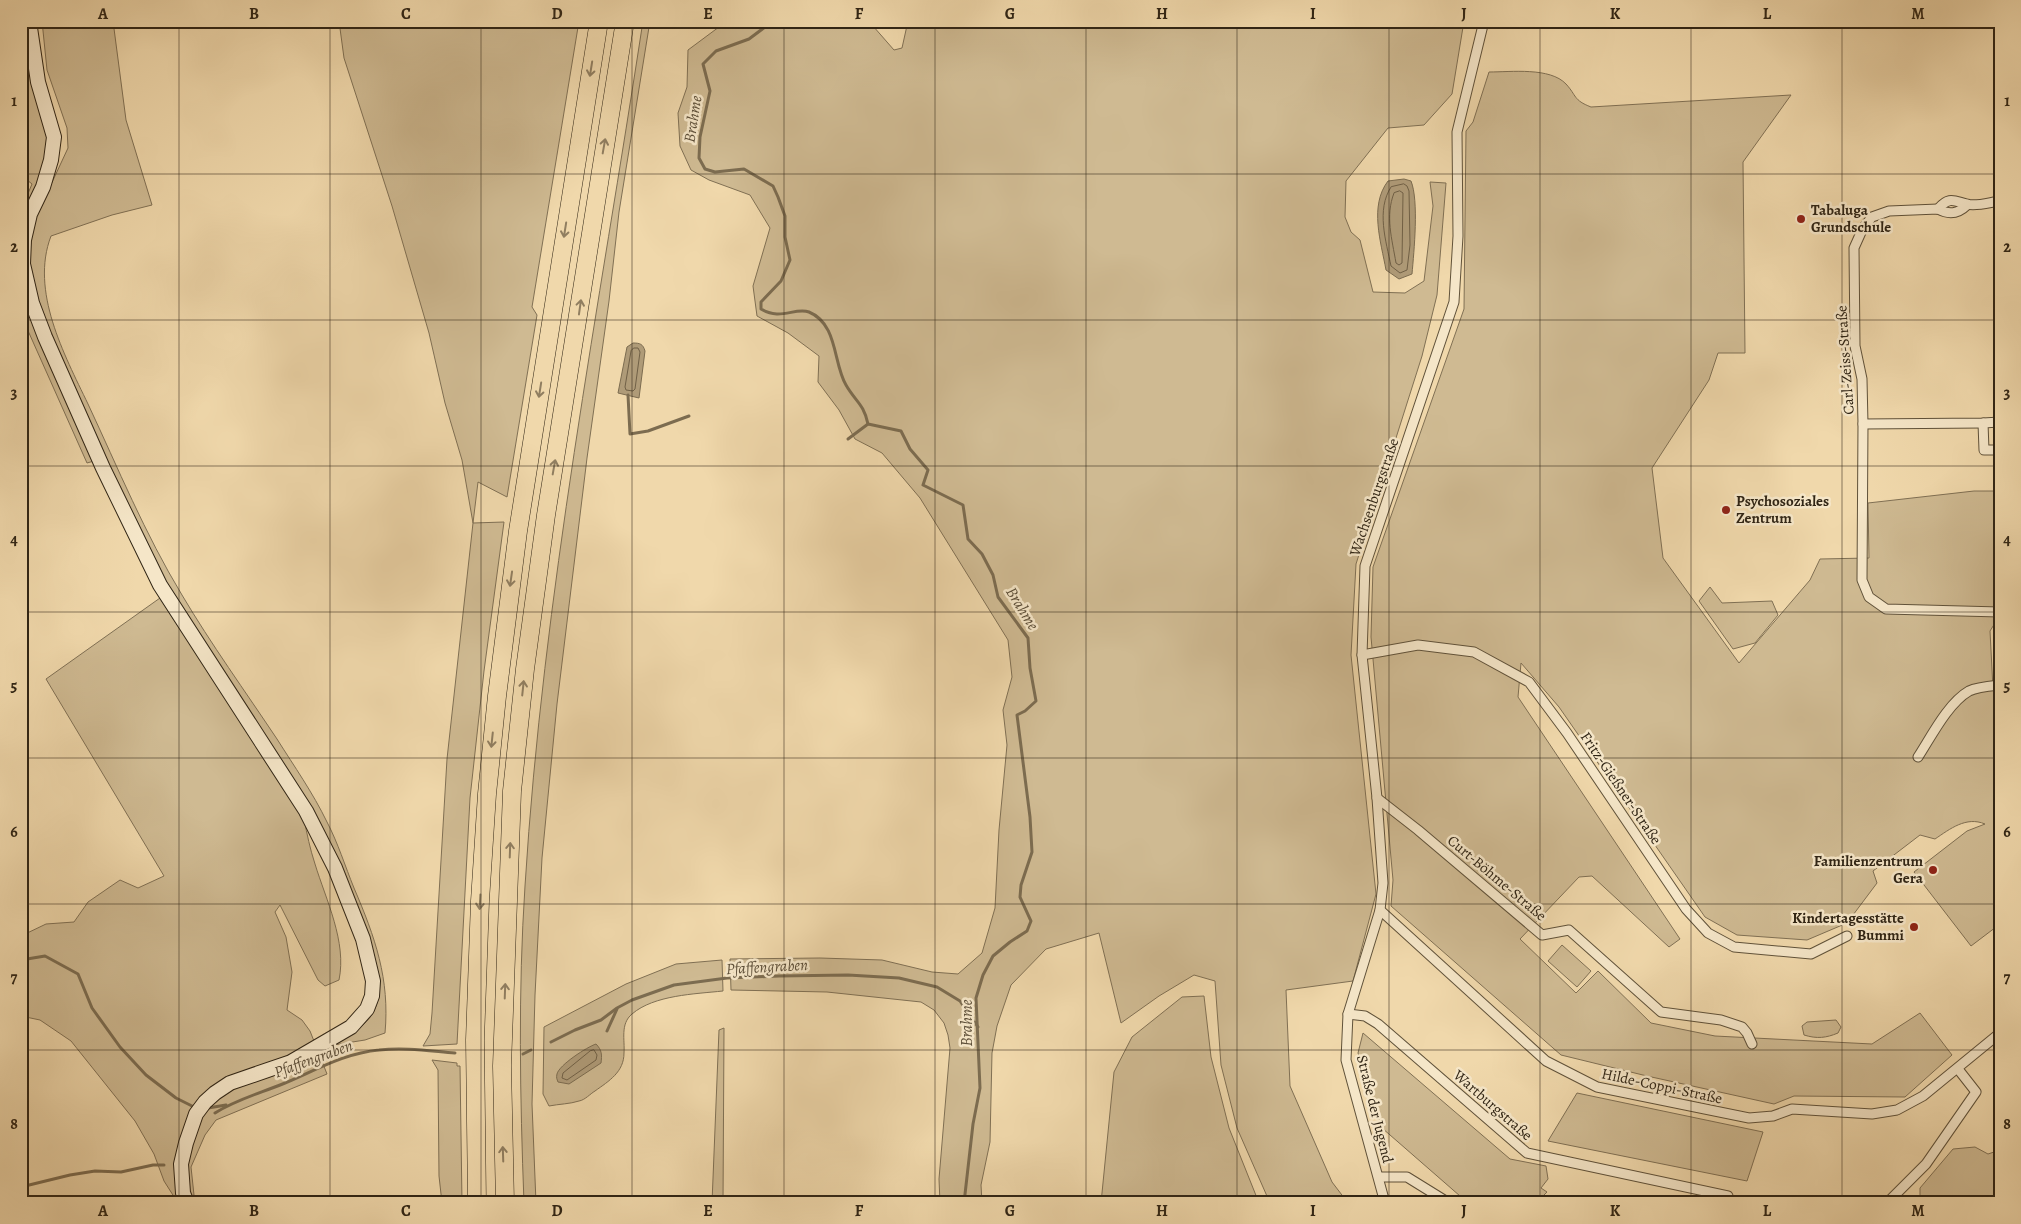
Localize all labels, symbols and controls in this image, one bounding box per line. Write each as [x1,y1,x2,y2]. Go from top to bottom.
text: A [97,3,109,25]
text: B [249,3,259,25]
text: C [401,3,411,25]
text: D [551,3,563,25]
text: E [703,3,713,25]
text: F [855,3,864,25]
text: G [1005,3,1015,25]
text: H [1156,3,1168,25]
text: I [1310,3,1316,25]
text: J [1461,3,1467,25]
text: K [1610,3,1621,25]
text: L [1763,3,1772,25]
text: M [1911,3,1925,25]
one-way arrow [586,61,596,77]
text: 1 [11,90,17,112]
text: 1 [2004,90,2010,112]
water label: Brahme [678,94,708,144]
one-way arrow [600,139,610,155]
place label: Tabaluga Grundschule [1811,200,1891,237]
marker: Tabaluga Grundschule [1795,213,1807,225]
one-way arrow [560,221,570,237]
text: 2 [10,236,18,258]
text: 2 [2003,236,2011,258]
one-way arrow [575,299,585,315]
street label: Carl-Zeiss-Straße [1831,304,1859,415]
text: 3 [11,382,18,404]
one-way arrow [535,382,545,398]
text: 3 [2004,382,2011,404]
street label: Wachsenburgstraße [1344,435,1404,559]
one-way arrow [550,460,560,476]
place label: Psychosoziales Zentrum [1736,491,1829,528]
marker: Psychosoziales Zentrum [1720,504,1732,516]
text: 4 [10,529,18,551]
text: 4 [2003,529,2011,551]
one-way arrow [506,571,516,587]
water label: Brahme [1000,583,1044,635]
text: 5 [11,675,18,697]
text: 5 [2004,675,2011,697]
one-way arrow [518,680,528,696]
street label: Fritz-Gießner-Straße [1576,728,1666,848]
one-way arrow [487,732,497,748]
text: 6 [10,821,18,843]
text: 6 [2003,821,2011,843]
street label: Curt-Böhme-Straße [1443,831,1551,926]
one-way arrow [505,842,515,858]
place label: Familienzentrum Gera [1814,851,1924,888]
marker: Familienzentrum Gera [1927,864,1939,876]
one-way arrow [475,894,484,910]
place label: Kindertagesstätte Bummi [1792,908,1905,945]
marker: Kindertagesstätte Bummi [1908,921,1920,933]
water label: Pfaffengraben [726,954,809,980]
text: 7 [11,967,18,989]
text: 7 [2004,967,2011,989]
one-way arrow [500,983,509,999]
water label: Brahme [956,999,978,1047]
water label: Pfaffengraben [271,1035,356,1083]
street label: Straße der Jugend [1352,1053,1398,1166]
street label: Hilde-Coppi-Straße [1600,1063,1724,1109]
street label: Wartburgstraße [1448,1064,1537,1145]
text: 8 [10,1113,18,1135]
text: 8 [2003,1113,2011,1135]
one-way arrow [499,1146,508,1162]
text: A [97,1200,109,1222]
text: B [249,1200,259,1222]
text: C [401,1200,411,1222]
text: D [551,1200,563,1222]
text: E [703,1200,713,1222]
text: F [855,1200,864,1222]
text: G [1005,1200,1015,1222]
text: H [1156,1200,1168,1222]
text: I [1310,1200,1316,1222]
text: J [1461,1200,1467,1222]
text: K [1610,1200,1621,1222]
text: L [1763,1200,1772,1222]
text: M [1911,1200,1925,1222]

